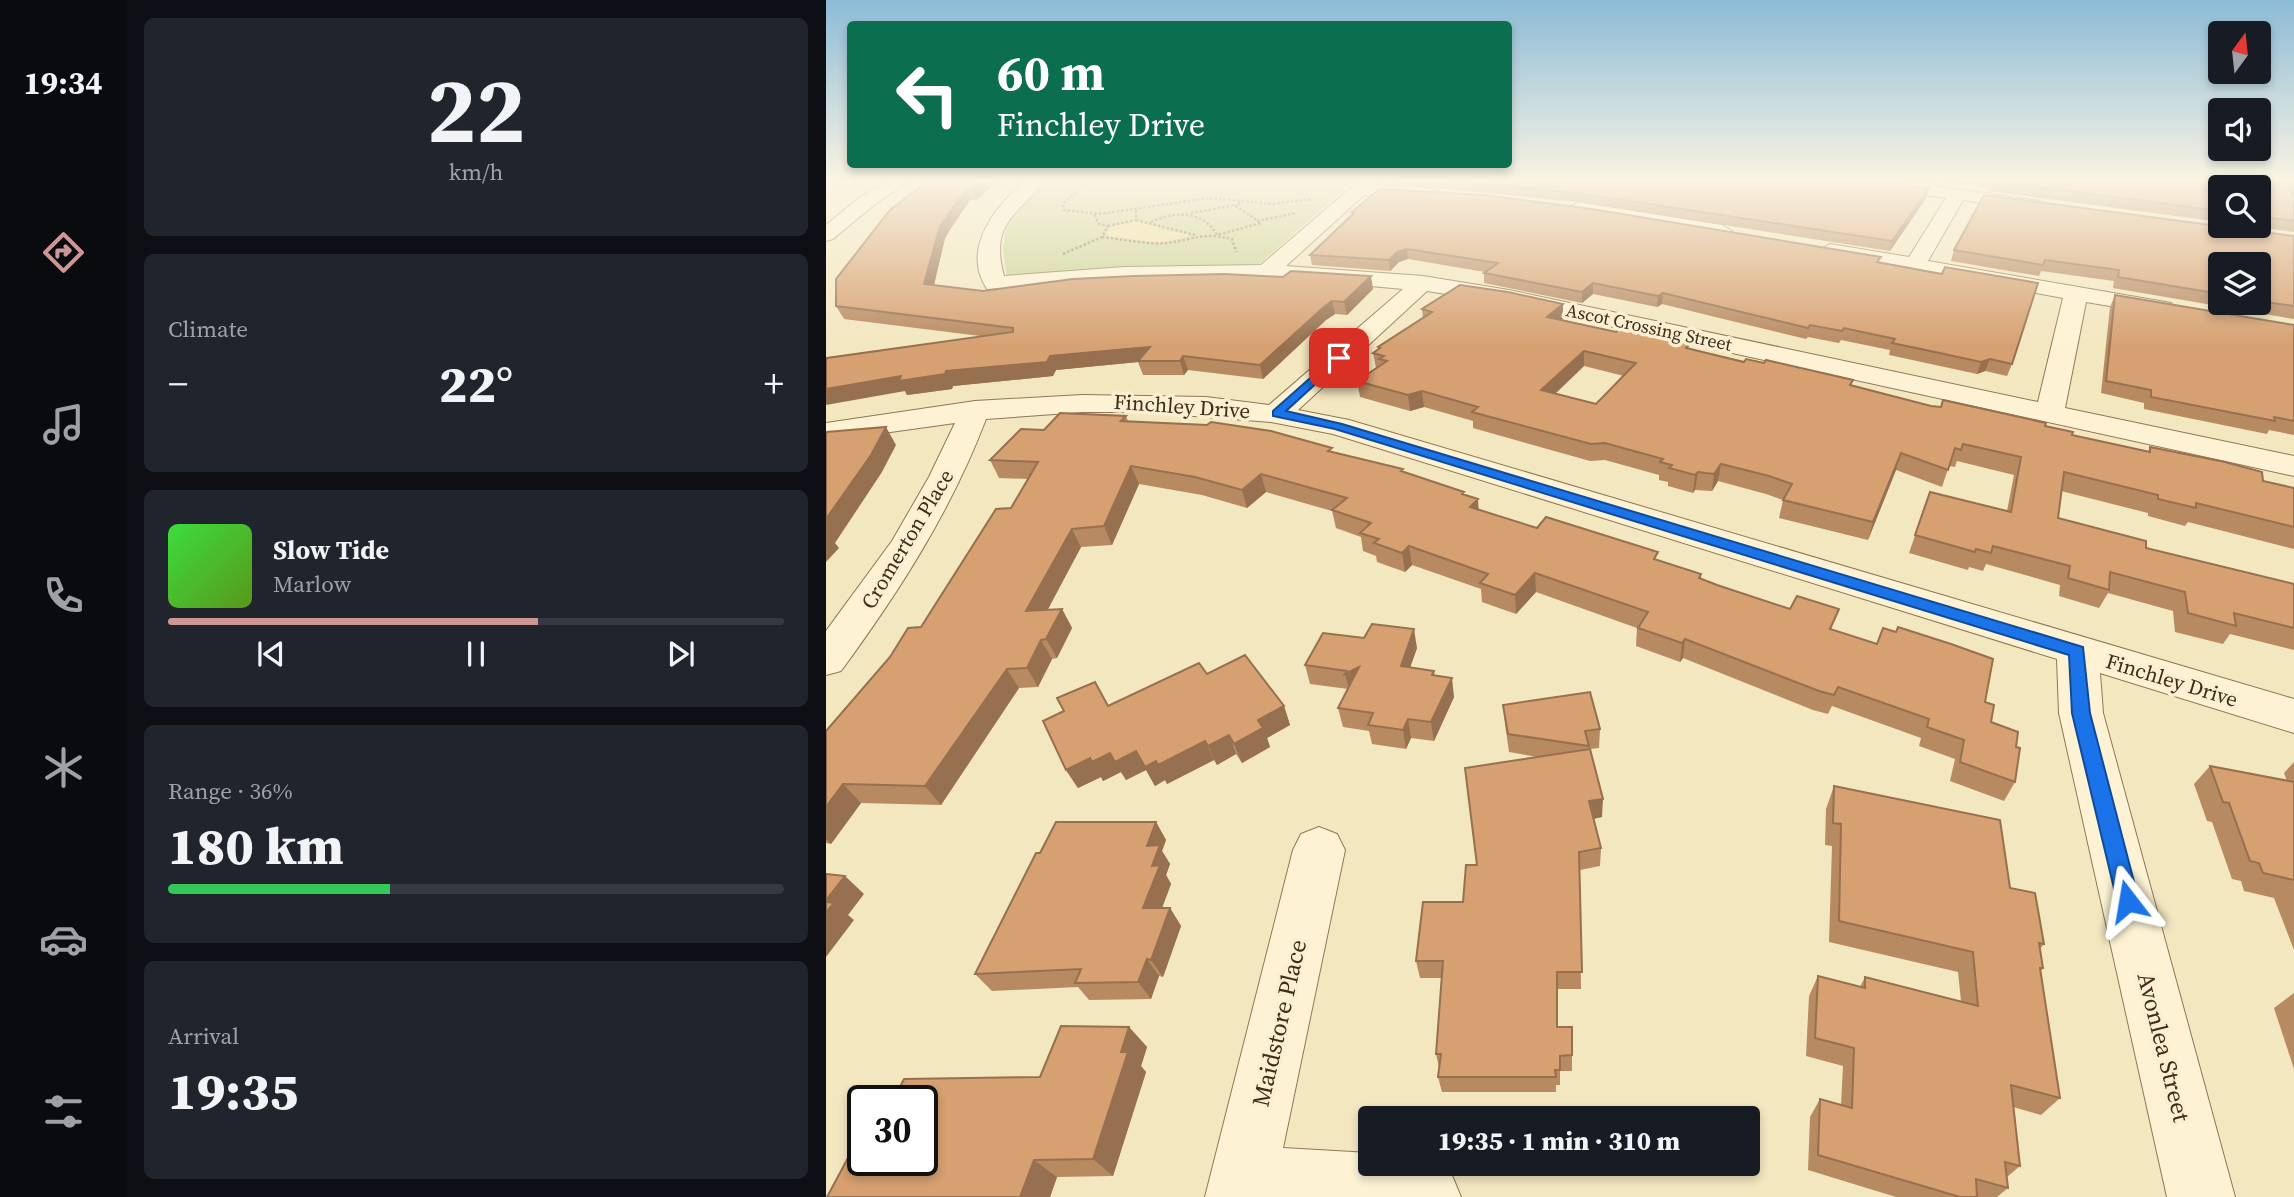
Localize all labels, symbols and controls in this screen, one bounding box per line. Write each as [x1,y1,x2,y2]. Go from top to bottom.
north arrow [2208,21,2272,84]
map controls [2208,21,2271,315]
text: 60 m [997,39,1105,106]
text: 22 [427,48,525,172]
icon: left [882,49,973,140]
text: 19:34 [24,61,102,105]
button: sound [2208,98,2271,161]
text: Finchley Drive [997,103,1205,147]
text: km/h [449,156,503,188]
button: search [2208,175,2271,238]
icon: directions [39,228,88,277]
button: layers [2208,252,2271,315]
street label: Ascot Crossing Street [1564,297,1734,357]
text: Climate [168,313,248,345]
pin [1309,328,1369,388]
icon: arrive [1320,339,1358,377]
text: 22° [439,348,513,419]
text: − [168,358,188,410]
text: + [764,358,784,410]
street label: Finchley Drive [1113,387,1251,425]
icon: music [39,400,88,449]
street label: Cromerton Place [854,464,960,614]
text: Slow Tide [273,532,389,568]
text: Marlow [273,568,351,600]
icon: phone [39,571,88,620]
icon: previous [252,635,290,673]
icon: pause [457,635,495,673]
icon: next [662,635,700,673]
street label: Finchley Drive [2102,646,2242,714]
icon: climate [39,743,88,792]
text: Range · 36% [168,775,293,807]
text: 180 km [168,810,344,881]
position arrow [2091,864,2165,938]
icon: car [39,915,88,964]
street label: Maidstore Place [1244,936,1314,1110]
street label: Avonlea Street [2130,969,2199,1125]
text: Arrival [168,1020,239,1052]
text: 19:35 [168,1055,298,1126]
speed limit sign: 30 [847,1085,938,1176]
icon: filters [39,1087,88,1136]
text: 19:35 · 1 min · 310 m [1438,1123,1680,1159]

